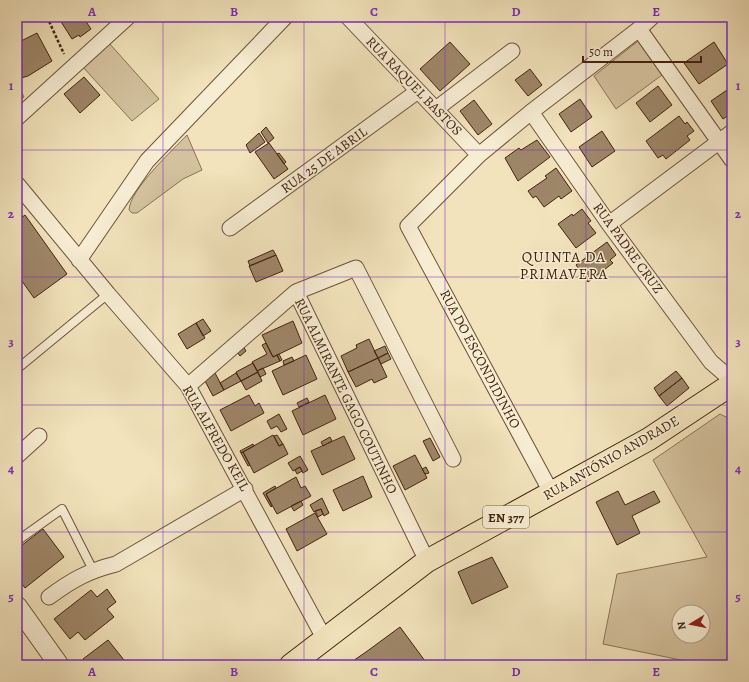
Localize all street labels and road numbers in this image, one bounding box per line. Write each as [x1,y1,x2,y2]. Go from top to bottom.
street label: RUA RAQUEL BASTOS [362,32,466,140]
street label: RUA 25 DE ABRIL [277,122,372,198]
street label: RUA PADRE CRUZ [589,199,667,297]
street label: RUA DO ESCONDIDINHO [435,286,525,432]
street label: RUA ALMIRANTE GAGO COUTINHO [290,295,402,498]
street label: RUA ALFREDO KEIL [178,382,254,495]
street label: RUA ANTÓNIO ANDRADE [539,411,683,505]
road number: EN 377 [483,506,529,528]

